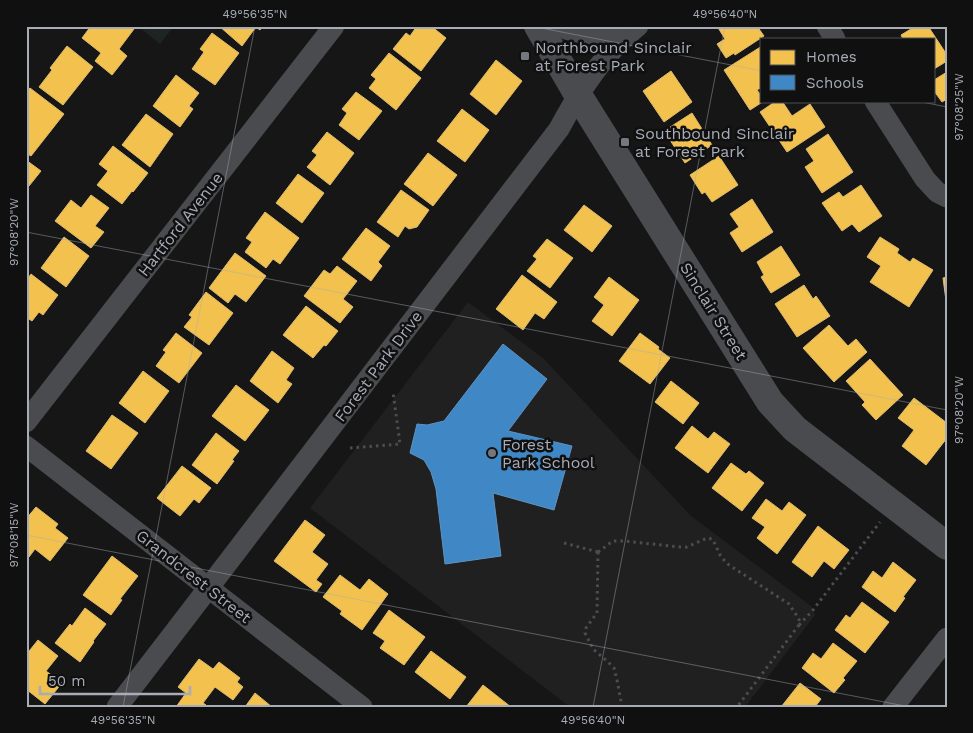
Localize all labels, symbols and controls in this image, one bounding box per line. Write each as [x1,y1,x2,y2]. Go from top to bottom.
text: 49°56'35"N [223,7,287,21]
text: 49°56'40"N [693,7,757,21]
place label: Northbound Sinclair at Forest Park [535,38,692,75]
legend [760,38,936,102]
text: Homes [806,48,857,66]
marker: Northbound Sinclair at Forest Park [519,50,531,62]
text: 97°08'25"W [952,73,966,141]
text: Schools [806,74,864,92]
place label: Southbound Sinclair at Forest Park [635,124,795,161]
marker: Southbound Sinclair at Forest Park [619,136,631,148]
street label: Hartford Avenue [134,169,227,280]
text: 97°08'20"W [7,198,21,266]
street label: Sinclair Street [676,259,751,364]
street label: Forest Park Drive [331,307,426,425]
text: 97°08'20"W [952,376,966,444]
place label: Forest Park School [502,435,595,472]
marker: Forest Park School [486,447,498,459]
text: 97°08'15"W [7,502,21,568]
street label: Grandcrest Street [133,526,255,627]
scale bar [40,663,190,695]
text: 50 m [48,672,85,690]
text: 49°56'35"N [91,713,155,727]
text: 49°56'40"N [561,713,625,727]

